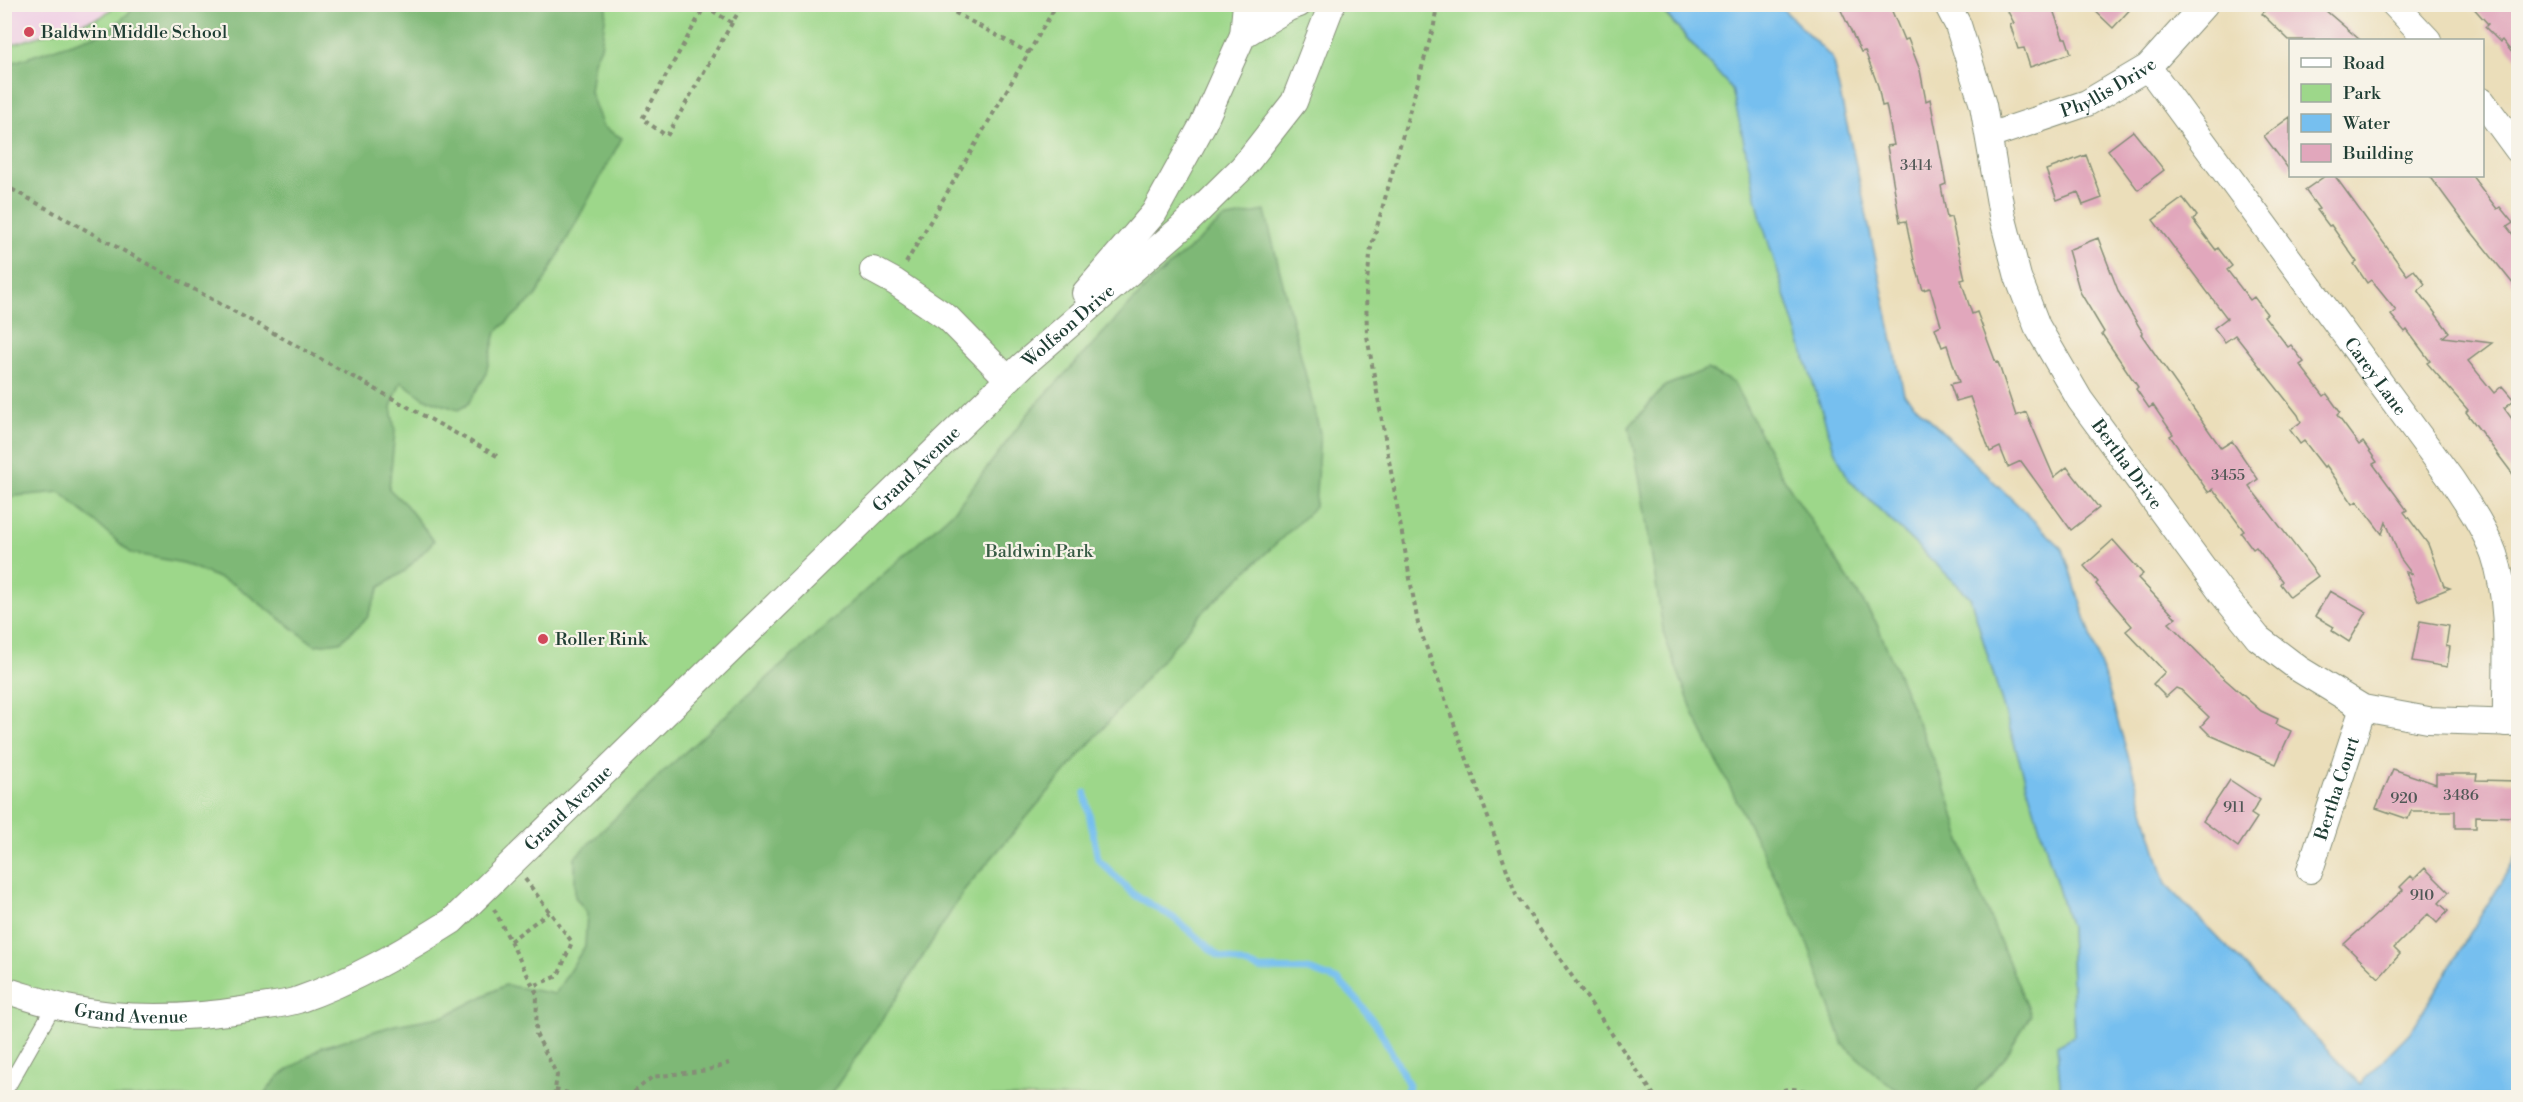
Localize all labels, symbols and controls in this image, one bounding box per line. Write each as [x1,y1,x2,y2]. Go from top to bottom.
place label: Baldwin Middle School [40,21,228,44]
marker: Baldwin Middle School [22,25,36,39]
legend [2289,39,2484,177]
text: Road [2343,52,2386,75]
street label: Phyllis Drive [2057,54,2162,123]
text: Park [2343,82,2382,105]
text: Water [2342,112,2391,135]
text: Building [2342,142,2414,165]
house number: 3414 [1900,156,1932,175]
street label: Wolfson Drive [1016,279,1120,373]
street label: Carey Lane [2339,333,2412,420]
street label: Bertha Drive [2086,414,2168,514]
street label: Grand Avenue [867,421,965,517]
house number: 3455 [2211,466,2245,485]
park label: Baldwin Park [984,540,1094,563]
place label: Roller Rink [555,628,649,651]
marker: Roller Rink [536,632,550,646]
street label: Bertha Court [2309,733,2365,844]
street label: Grand Avenue [519,760,617,856]
house number: 3486 [2443,786,2479,805]
house number: 920 [2390,789,2418,808]
house number: 911 [2223,798,2246,817]
house number: 910 [2410,886,2434,905]
street label: Grand Avenue [72,998,189,1029]

